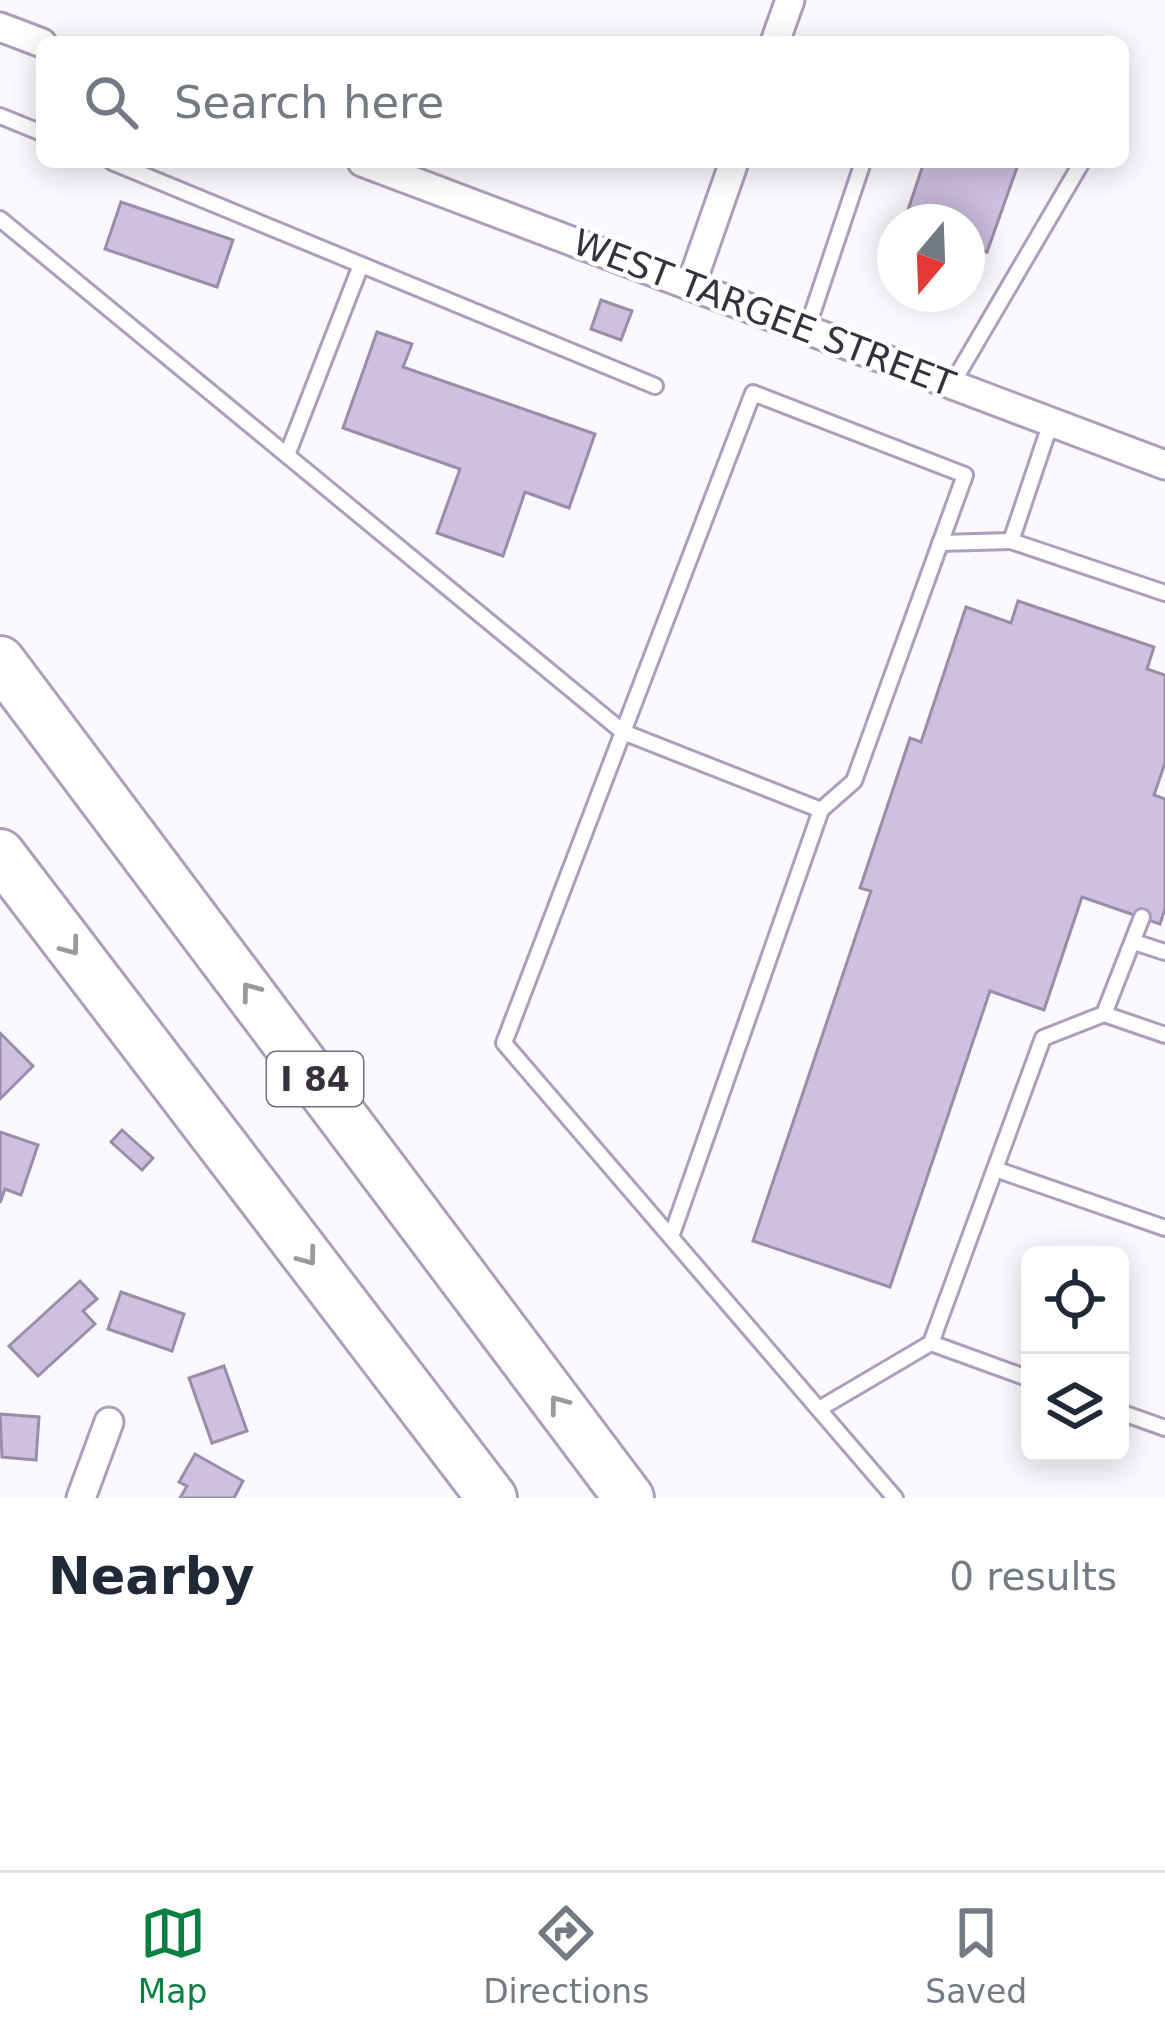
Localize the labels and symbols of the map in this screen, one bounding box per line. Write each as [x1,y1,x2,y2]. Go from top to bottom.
north arrow [877,204,985,312]
street label: WEST TARGEE STREET [567,221,962,405]
one-way arrow [57,933,78,955]
one-way arrow [242,983,264,1004]
road number: I 84 [267,1052,363,1106]
one-way arrow [294,1243,315,1265]
one-way arrow [551,1396,573,1417]

